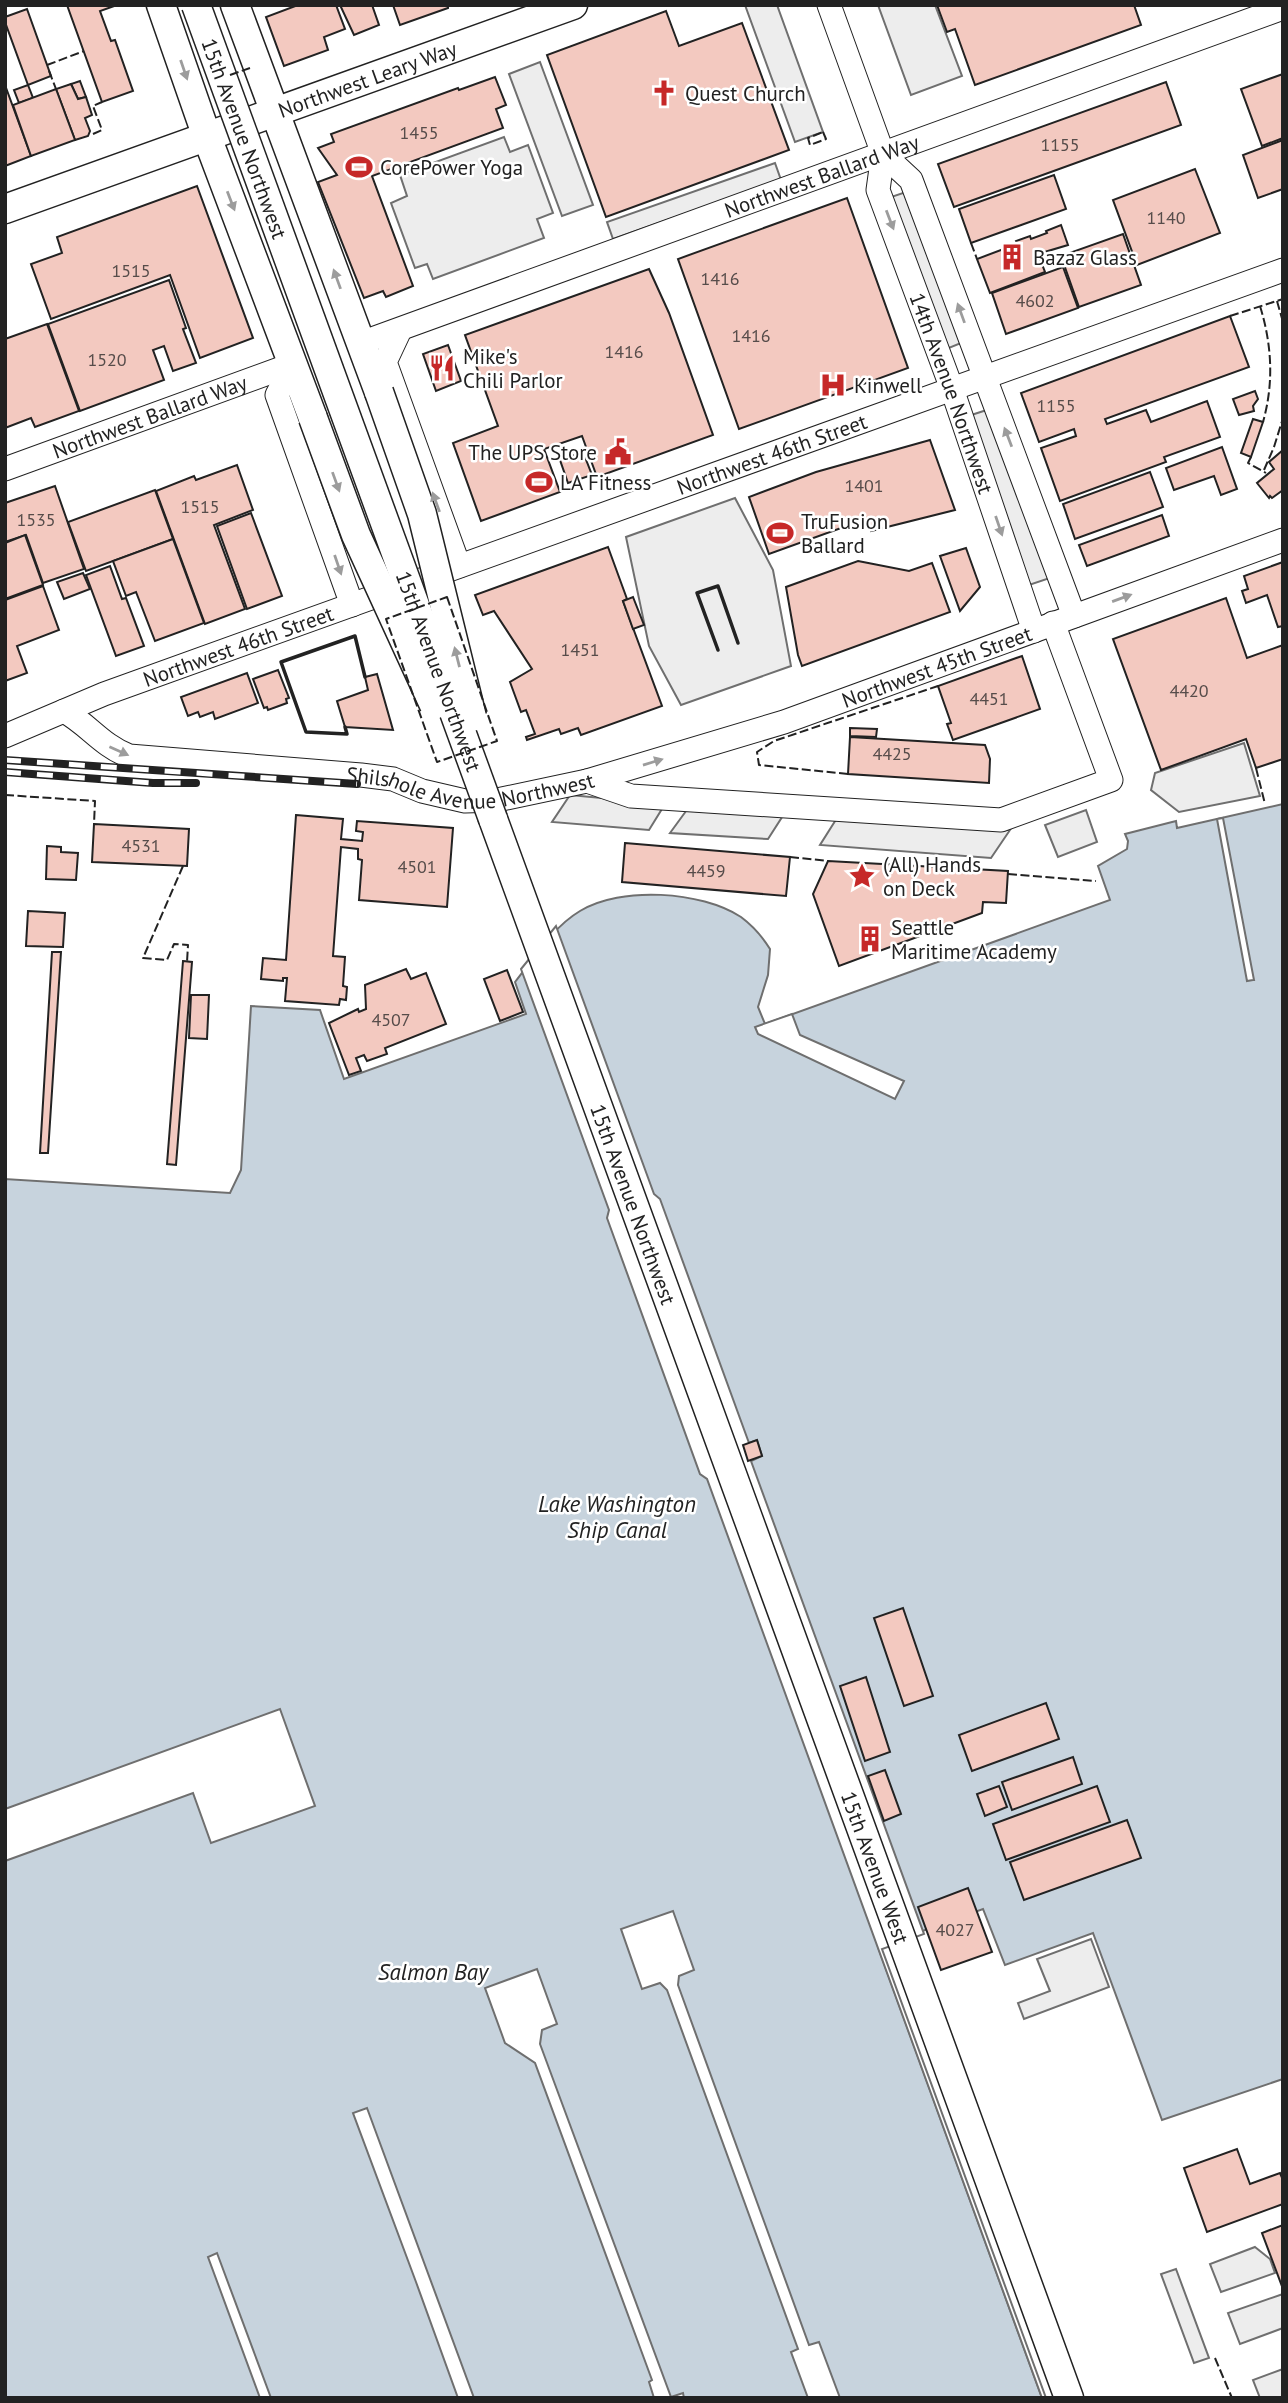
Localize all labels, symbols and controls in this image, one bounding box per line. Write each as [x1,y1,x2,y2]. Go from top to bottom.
street label: 15th Avenue Northwest [196,34,294,242]
street label: Northwest Leary Way [274,34,461,123]
one-way arrow [179,59,190,80]
church icon: Quest Church [649,78,679,108]
place label: Quest Church [685,80,806,107]
house number: 1455 [399,121,439,144]
street label: Northwest Ballard Way [721,128,923,223]
house number: 1155 [1040,133,1080,156]
sports icon: CorePower Yoga [344,152,374,182]
place label: CorePower Yoga [380,154,523,181]
one-way arrow [226,190,237,211]
house number: 1140 [1146,206,1186,229]
one-way arrow [884,209,895,230]
building icon: Bazaz Glass [997,242,1027,272]
place label: Bazaz Glass [1033,244,1137,271]
house number: 1515 [111,259,151,282]
house number: 1416 [700,267,740,290]
one-way arrow [331,269,342,290]
street label: 14th Avenue Northwest [904,289,1000,497]
house number: 4602 [1015,289,1055,312]
one-way arrow [956,302,967,323]
house number: 1416 [731,324,771,347]
house number: 1416 [604,340,644,363]
place label: Mike's Chili Parlor [463,343,563,394]
house number: 1520 [87,348,127,371]
restaurant icon: Mike's Chili Parlor [427,353,457,383]
street label: Northwest Ballard Way [49,368,251,464]
hospital icon: Kinwell [818,370,848,400]
place label: Kinwell [854,372,922,399]
house number: 1155 [1036,394,1076,417]
street label: Northwest 46th Street [673,407,870,500]
one-way arrow [1002,426,1013,447]
public building icon: The UPS Store [603,437,633,467]
place label: The UPS Store [468,439,597,466]
sports icon: LA Fitness [524,467,554,497]
place label: LA Fitness [560,469,651,496]
one-way arrow [331,472,342,493]
house number: 1401 [844,474,884,497]
one-way arrow [430,492,441,513]
house number: 1515 [180,495,220,518]
house number: 1535 [16,508,56,531]
place label: TruFusion Ballard [801,508,888,559]
one-way arrow [994,516,1005,537]
sports icon: TruFusion Ballard [765,518,795,548]
one-way arrow [332,554,343,575]
street label: 15th Avenue Northwest [390,567,488,775]
one-way arrow [1111,592,1132,603]
street label: Northwest 46th Street [139,599,337,692]
street label: Northwest 45th Street [838,619,1035,713]
house number: 1451 [560,638,600,661]
one-way arrow [451,646,462,668]
house number: 4420 [1169,679,1209,702]
house number: 4451 [969,687,1009,710]
house number: 4425 [872,742,912,765]
one-way arrow [109,745,129,757]
one-way arrow [642,757,663,767]
street label: Shilshole Avenue Northwest [345,760,597,815]
house number: 4531 [121,834,161,857]
place label: (All) Hands on Deck [883,851,981,902]
house number: 4501 [397,855,437,878]
house number: 4459 [686,859,726,882]
place icon: (All) Hands on Deck [847,861,877,891]
place label: Seattle Maritime Academy [891,914,1057,965]
building icon: Seattle Maritime Academy [855,924,885,954]
house number: 4507 [371,1008,411,1031]
street label: 15th Avenue Northwest [585,1100,682,1308]
water label: Lake Washington Ship Canal [538,1489,696,1544]
street label: 15th Avenue West [835,1787,916,1947]
house number: 4027 [935,1918,975,1941]
water label: Salmon Bay [378,1957,490,1986]

